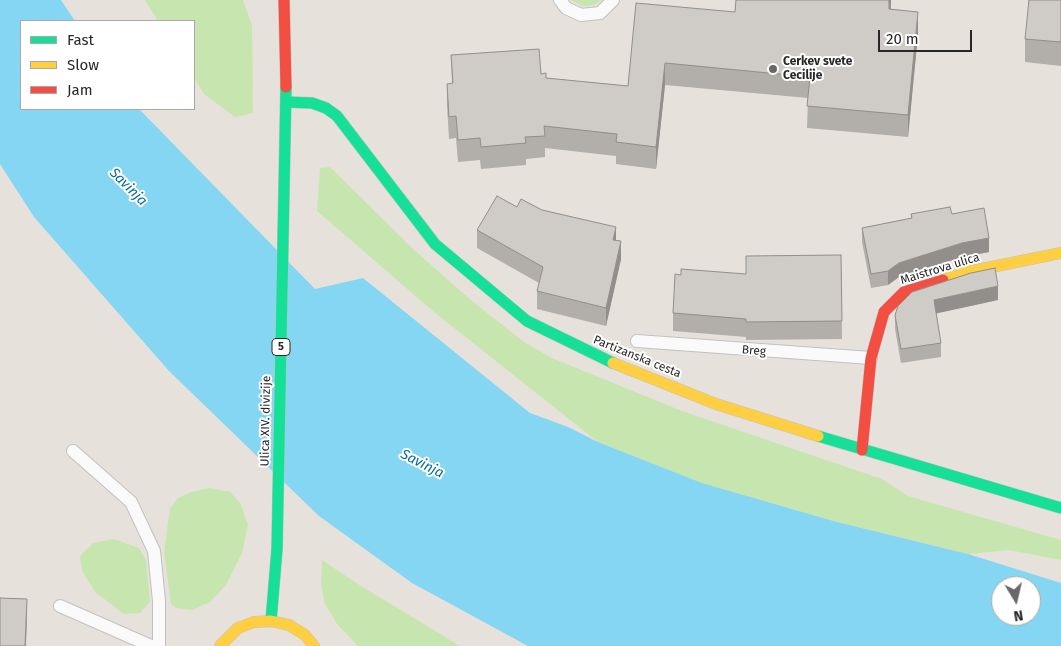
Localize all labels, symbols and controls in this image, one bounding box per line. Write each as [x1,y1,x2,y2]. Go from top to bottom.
legend [20,20,195,110]
scale bar [881,20,975,52]
text: 20 m [886,30,919,48]
text: Fast [67,31,94,49]
place label: Cerkev svete Cecilije [783,55,852,83]
text: Slow [67,56,99,74]
marker: Cerkev svete Cecilije [767,63,779,75]
text: Jam [67,81,93,99]
water label: Savinja [106,165,150,209]
street label: Maistrova ulica [899,250,981,288]
street label: Partizanska cesta [591,333,683,381]
road number: 5 [272,338,290,356]
street label: Breg [741,343,767,359]
street label: Ulica XIV. divizije [258,376,274,466]
water label: Savinja [398,446,446,482]
north arrow [991,576,1041,626]
text: N [1012,606,1024,624]

